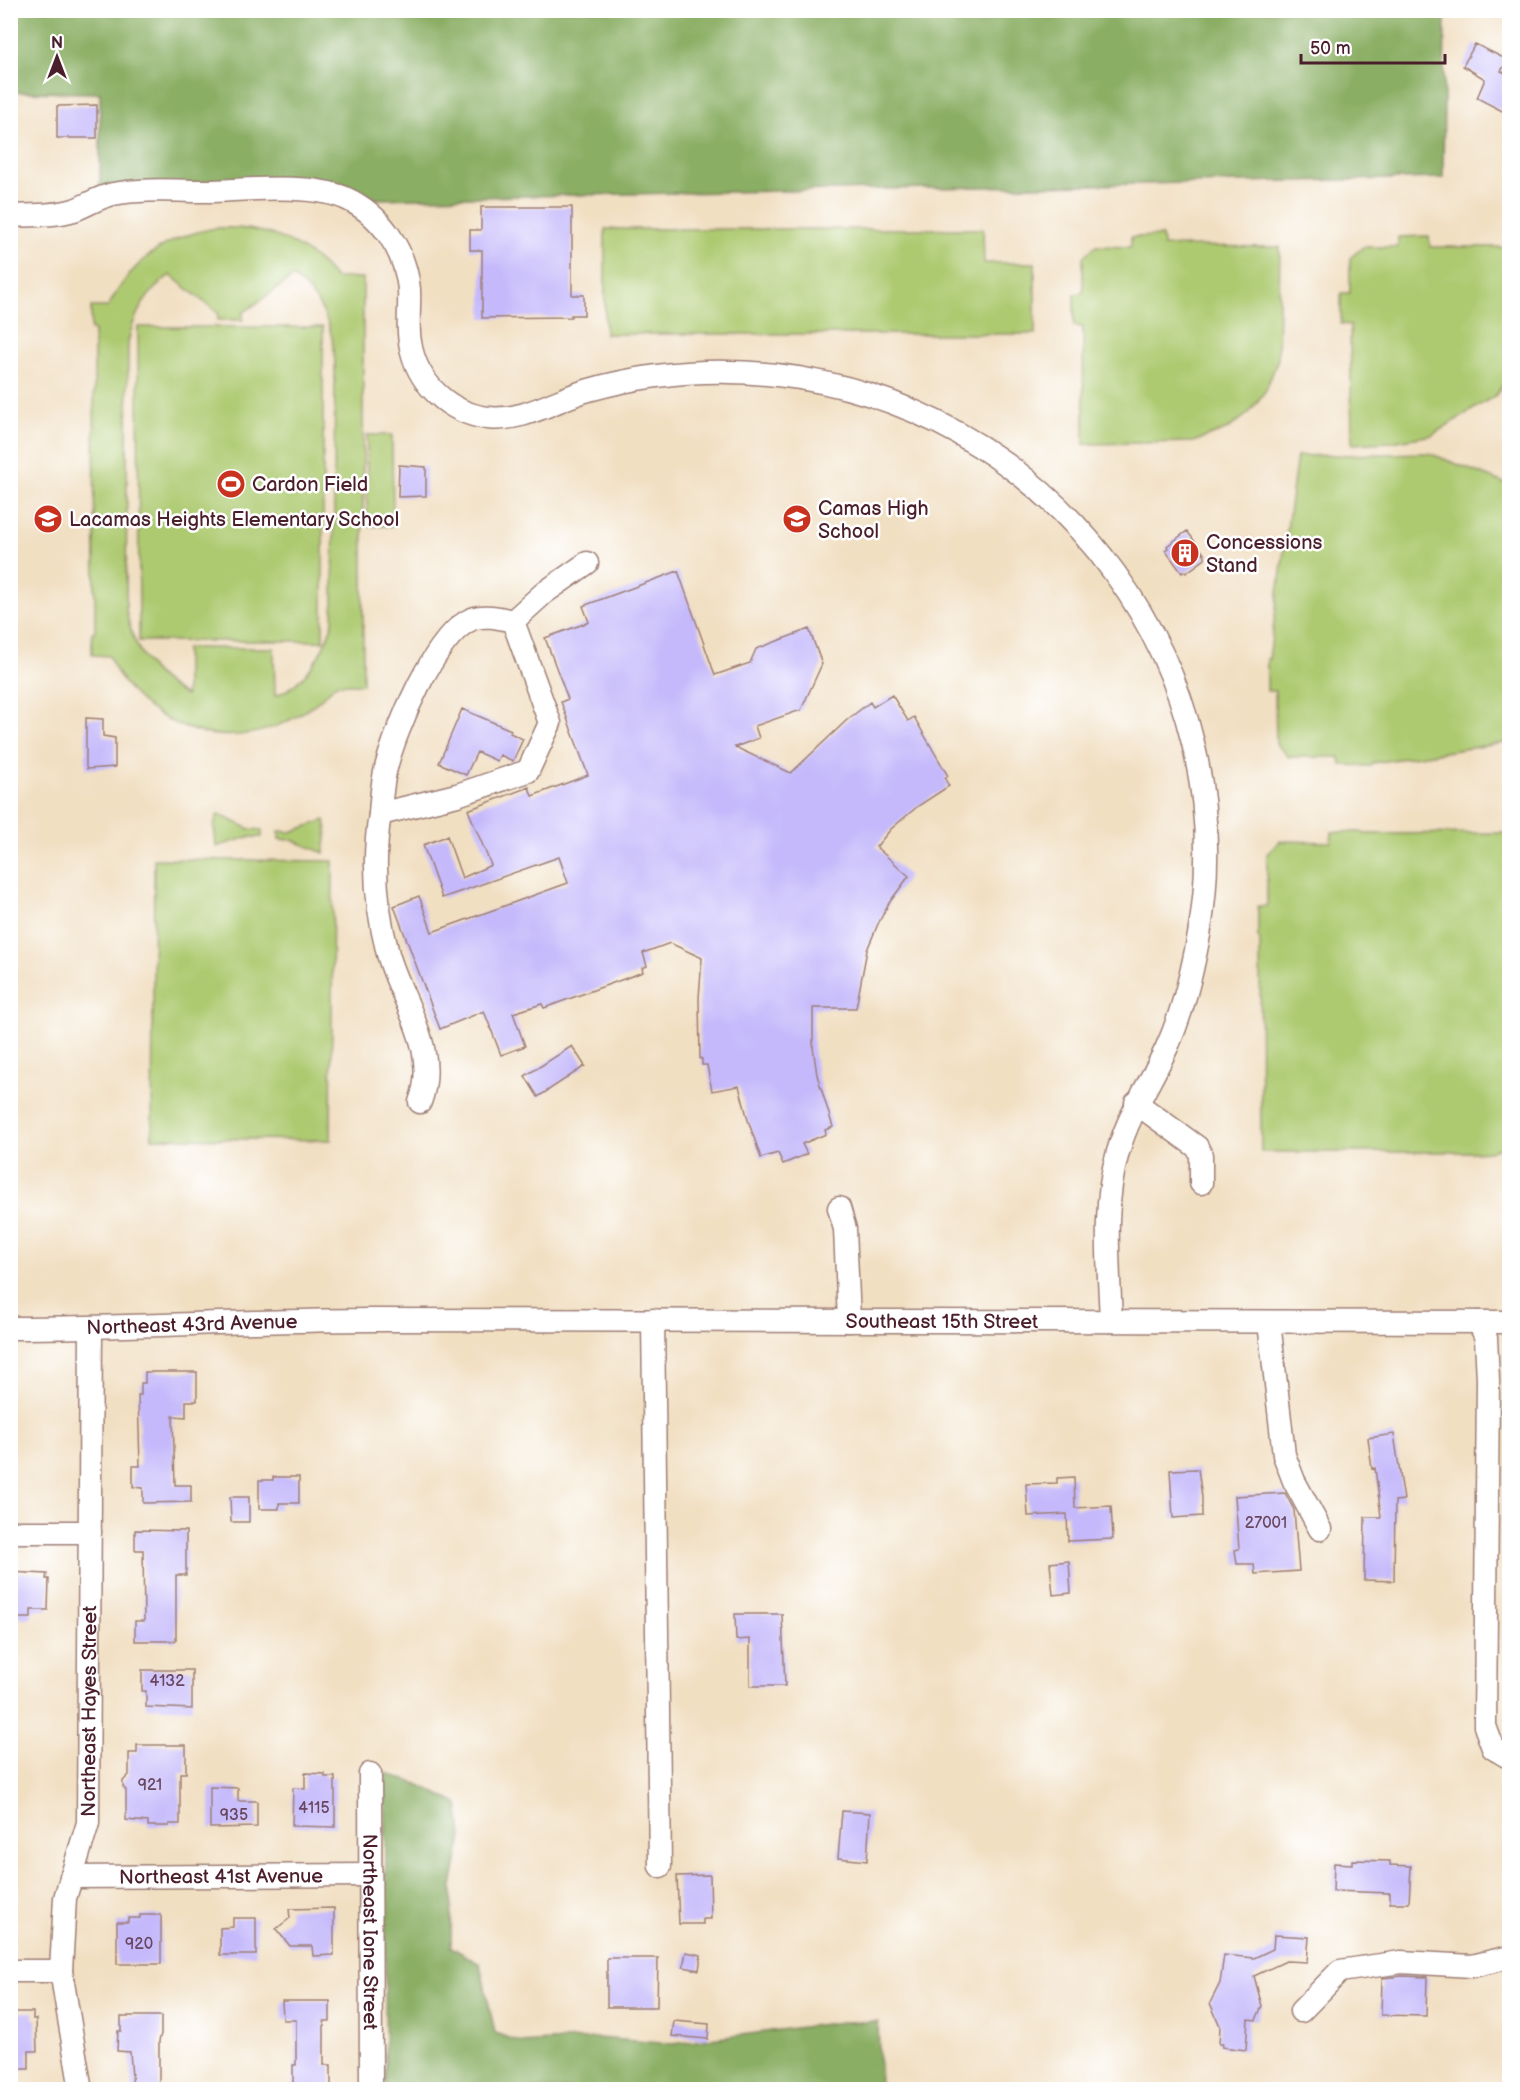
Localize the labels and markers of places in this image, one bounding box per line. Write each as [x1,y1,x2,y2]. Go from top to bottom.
sports icon: Cardon Field [215,468,247,500]
place label: Cardon Field [252,473,368,497]
place label: Camas High School [818,497,929,544]
school or university icon: Lacamas Heights Elementary School [32,503,64,535]
school or university icon: Camas High School [781,503,813,535]
place label: Lacamas Heights Elementary School [69,508,399,532]
place label: Concessions Stand [1206,531,1322,578]
building icon: Concessions Stand [1169,537,1201,569]

